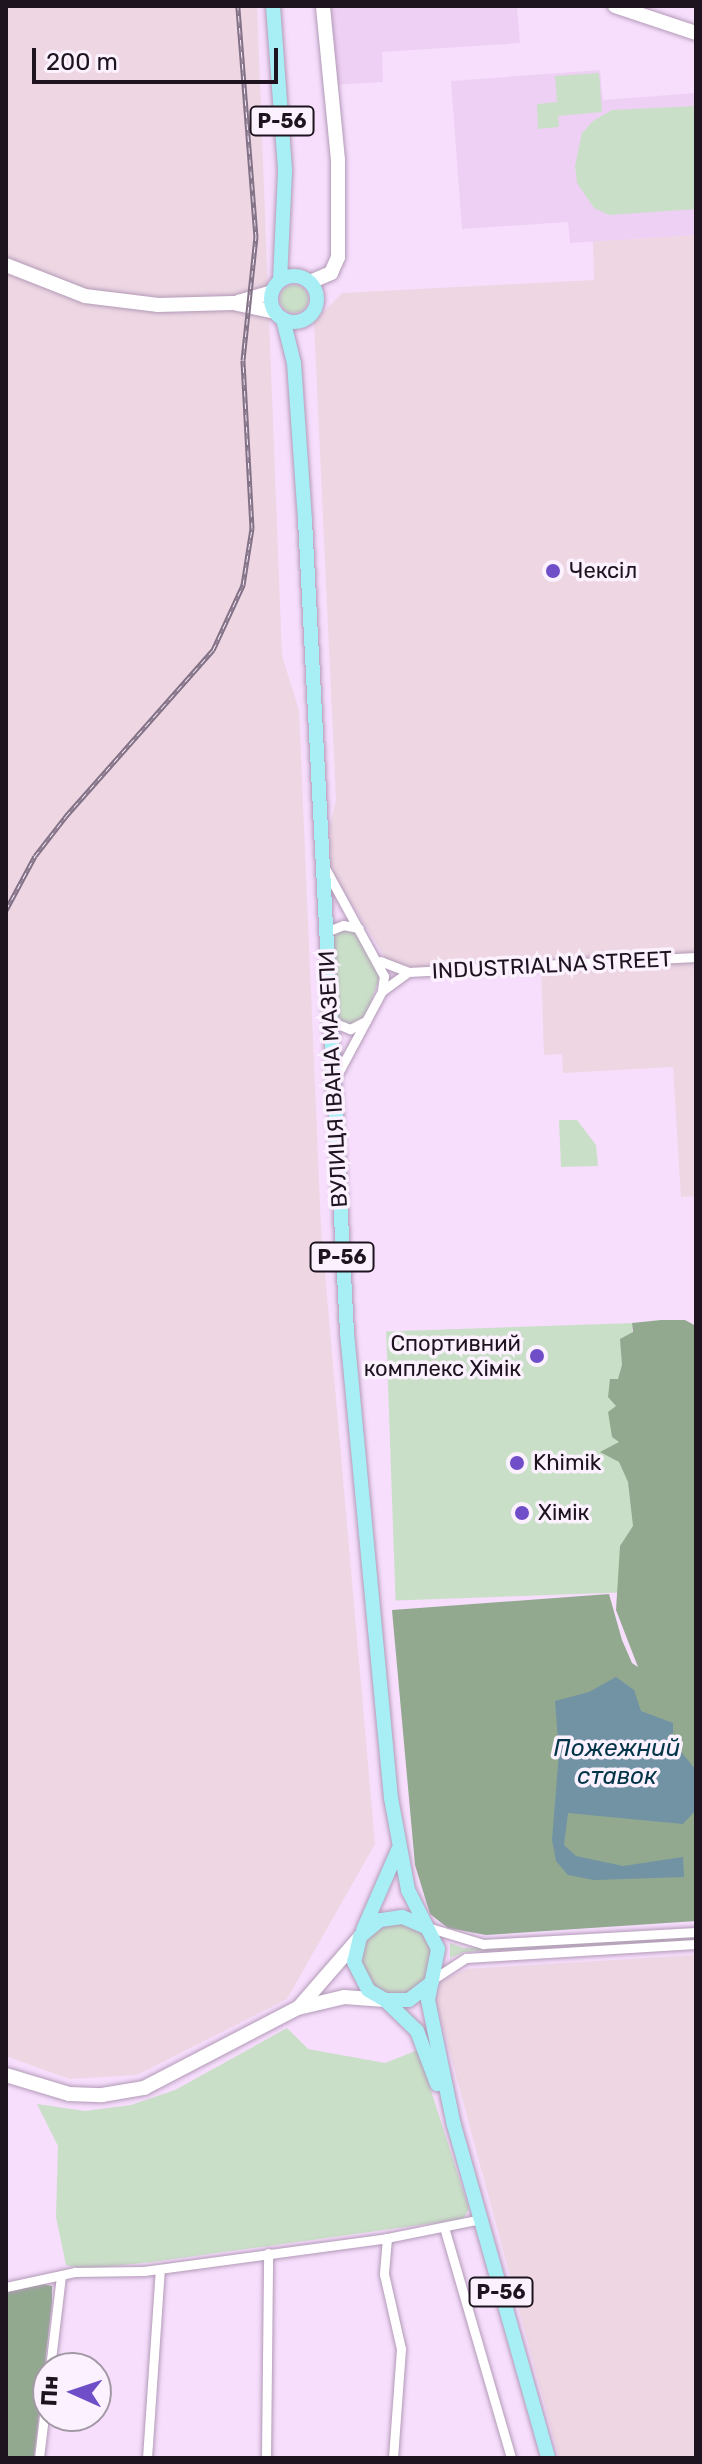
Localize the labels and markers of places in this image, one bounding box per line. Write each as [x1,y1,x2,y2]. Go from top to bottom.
place label: Чексіл [569,558,637,584]
marker: Чексіл [544,562,562,580]
place label: Спортивний комплекс Хімік [364,1330,521,1382]
marker: Спортивний комплекс Хімік [528,1347,546,1365]
place label: Khimik [533,1450,601,1476]
marker: Khimik [508,1454,526,1472]
place label: Хімік [538,1500,589,1526]
marker: Хімік [513,1504,531,1522]

